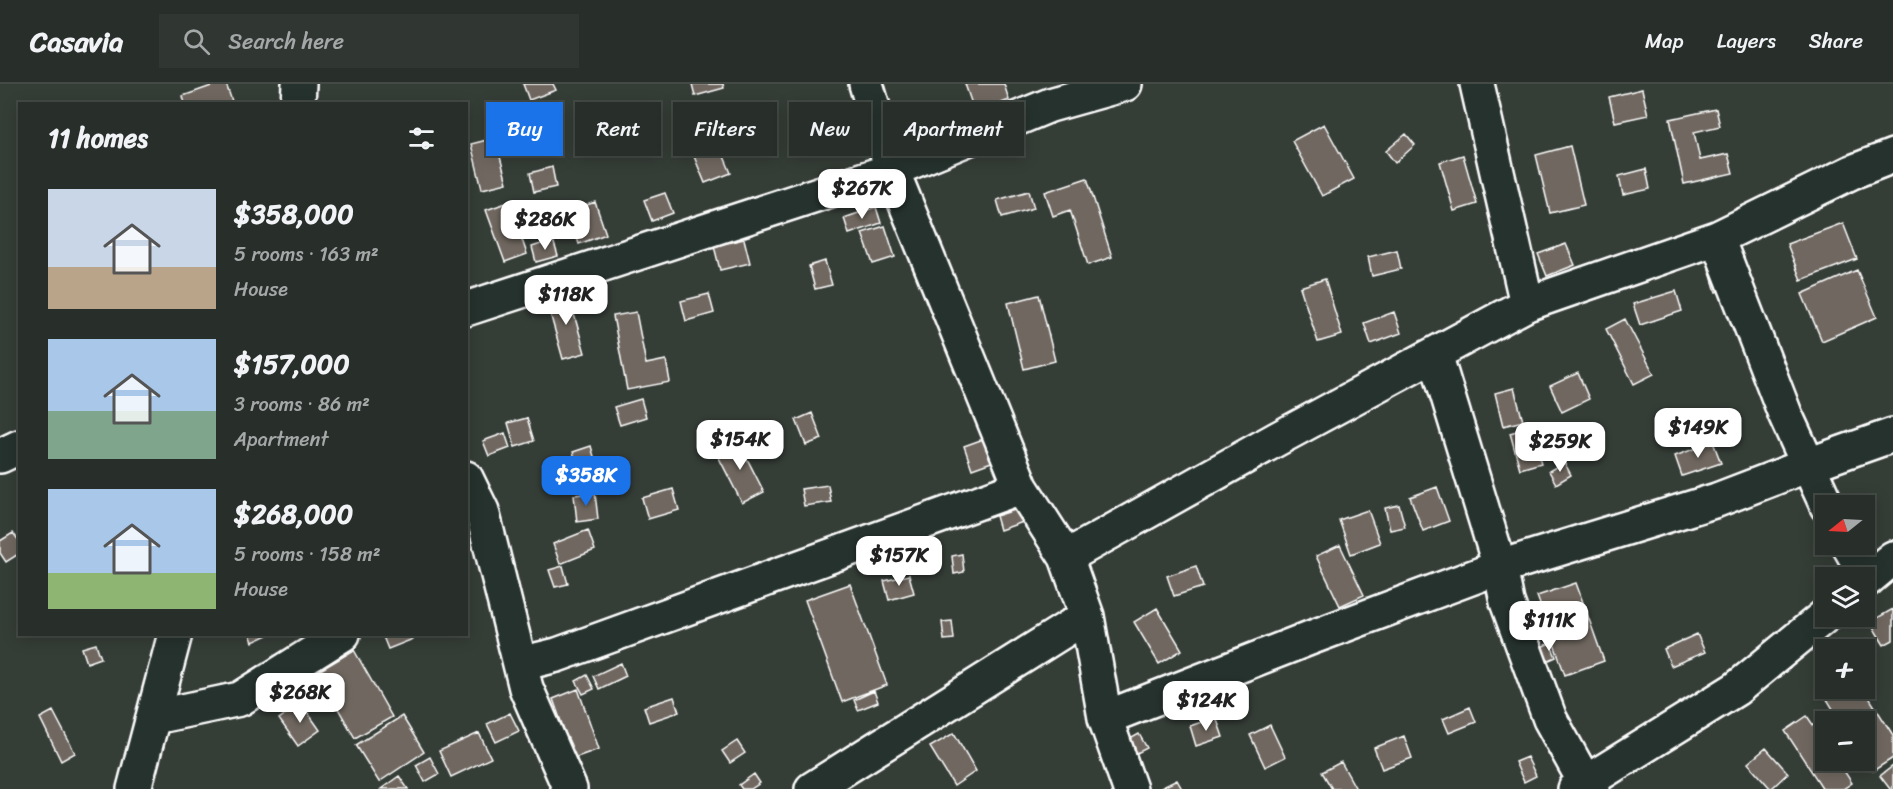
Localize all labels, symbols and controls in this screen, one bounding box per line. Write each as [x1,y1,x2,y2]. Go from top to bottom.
search box [159,14,579,68]
text: Casavia [30,17,123,66]
text: Search here [228,22,344,61]
text: Map [1645,22,1684,60]
text: Layers [1717,22,1776,60]
text: Share [1809,22,1863,60]
icon: search [180,25,213,58]
chip: Buy [486,102,563,156]
chip: Rent [575,102,661,156]
chip: Filters [673,102,777,156]
chip: New [789,102,871,156]
chip: Apartment [883,102,1024,156]
text: 11 homes [48,115,148,161]
icon: filters [405,122,438,155]
pin: $267K [820,169,904,220]
text: $267K [832,171,892,206]
text: $358,000 [234,191,354,237]
pin: $286K [503,200,587,251]
text: $286K [515,202,575,237]
icon: home [96,213,168,285]
text: 5 rooms · 163 m² [234,237,379,272]
text: House [234,272,288,307]
pin: $118K [524,275,608,326]
text: $118K [539,277,593,312]
text: $157,000 [234,341,350,387]
icon: home [96,363,168,435]
text: 3 rooms · 86 m² [234,387,370,422]
pin: $149K [1656,408,1740,459]
text: $149K [1669,410,1727,445]
pin: $154K [698,420,782,471]
text: Apartment [234,422,328,457]
text: $154K [711,422,769,457]
pin: $259K [1518,422,1602,473]
text: $259K [1529,424,1591,459]
pin: $358K [544,456,628,507]
text: $358K [556,458,616,493]
text: $268,000 [234,491,353,537]
north arrow [1815,495,1875,555]
map controls [1815,495,1875,771]
icon: home [96,513,168,585]
pin: $157K [857,536,941,587]
text: 5 rooms · 158 m² [234,537,381,572]
text: $157K [870,538,928,573]
button: layers [1815,567,1875,627]
text: House [234,572,288,607]
pin: $111K [1507,601,1591,652]
text: $111K [1523,603,1575,638]
button: + [1815,639,1875,699]
pin: $268K [258,673,342,724]
text: $268K [270,675,330,710]
pin: $124K [1164,681,1248,732]
text: $124K [1177,683,1235,718]
button: − [1815,711,1875,771]

